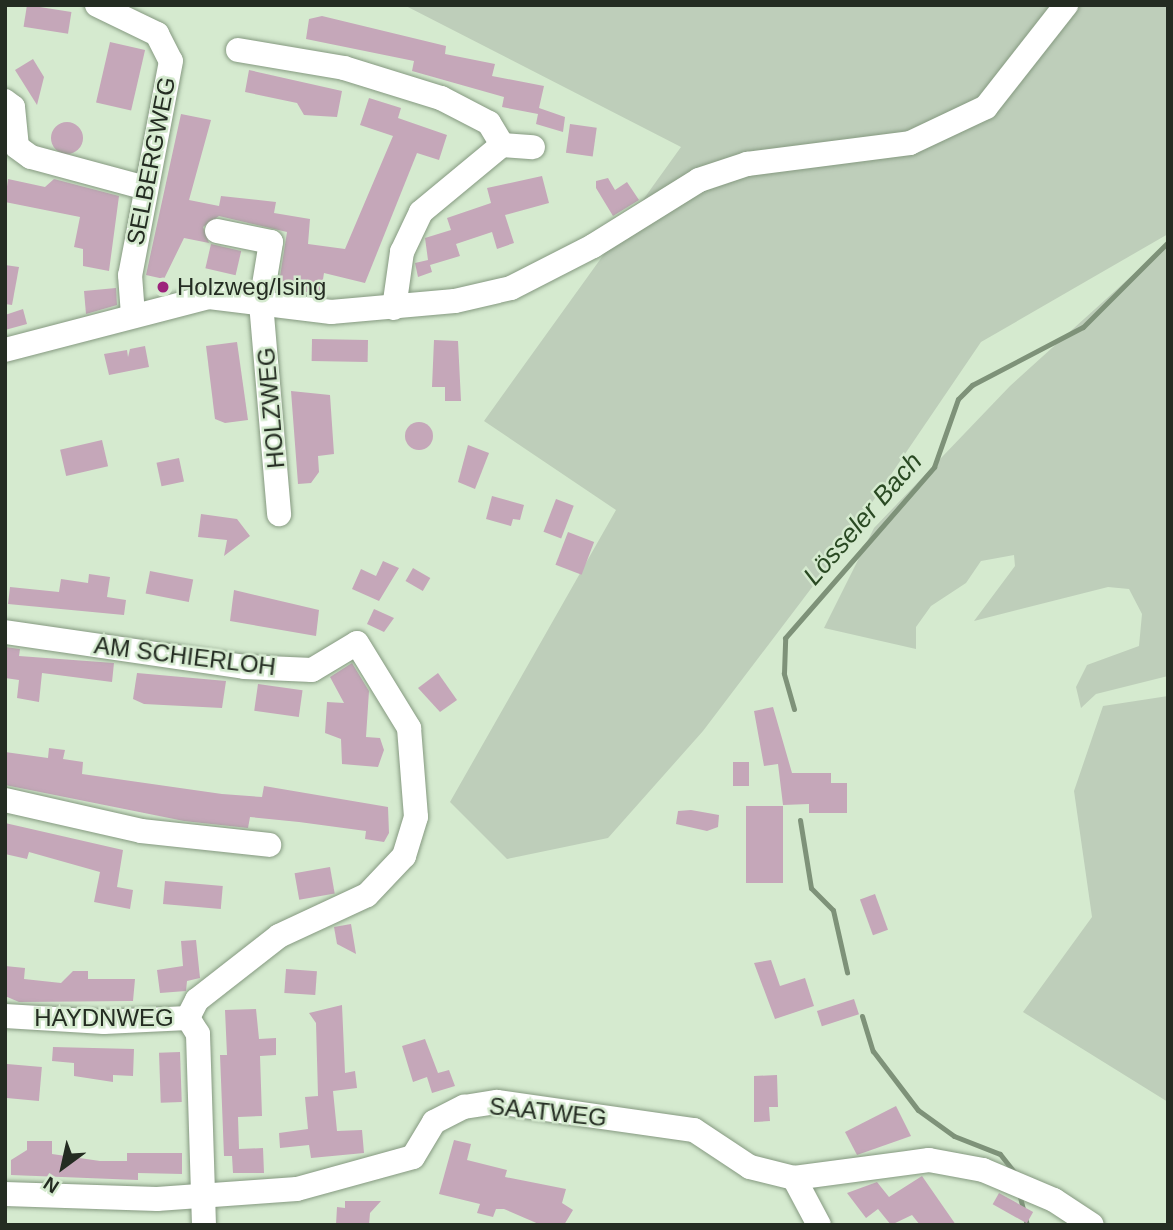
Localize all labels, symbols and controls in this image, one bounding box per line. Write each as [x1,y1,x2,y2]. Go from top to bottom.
street label: SELBERGWEG [121,74,181,248]
place label: Holzweg/Ising [177,273,326,301]
marker: Holzweg/Ising [155,279,171,295]
street label: HOLZWEG [251,346,291,470]
water label: Lösseler Bach [797,447,929,591]
street label: AM SCHIERLOH [93,631,277,681]
street label: HAYDNWEG [34,1004,174,1032]
street label: SAATWEG [488,1091,608,1133]
north arrow [28,1132,98,1202]
text: N [40,1172,63,1198]

